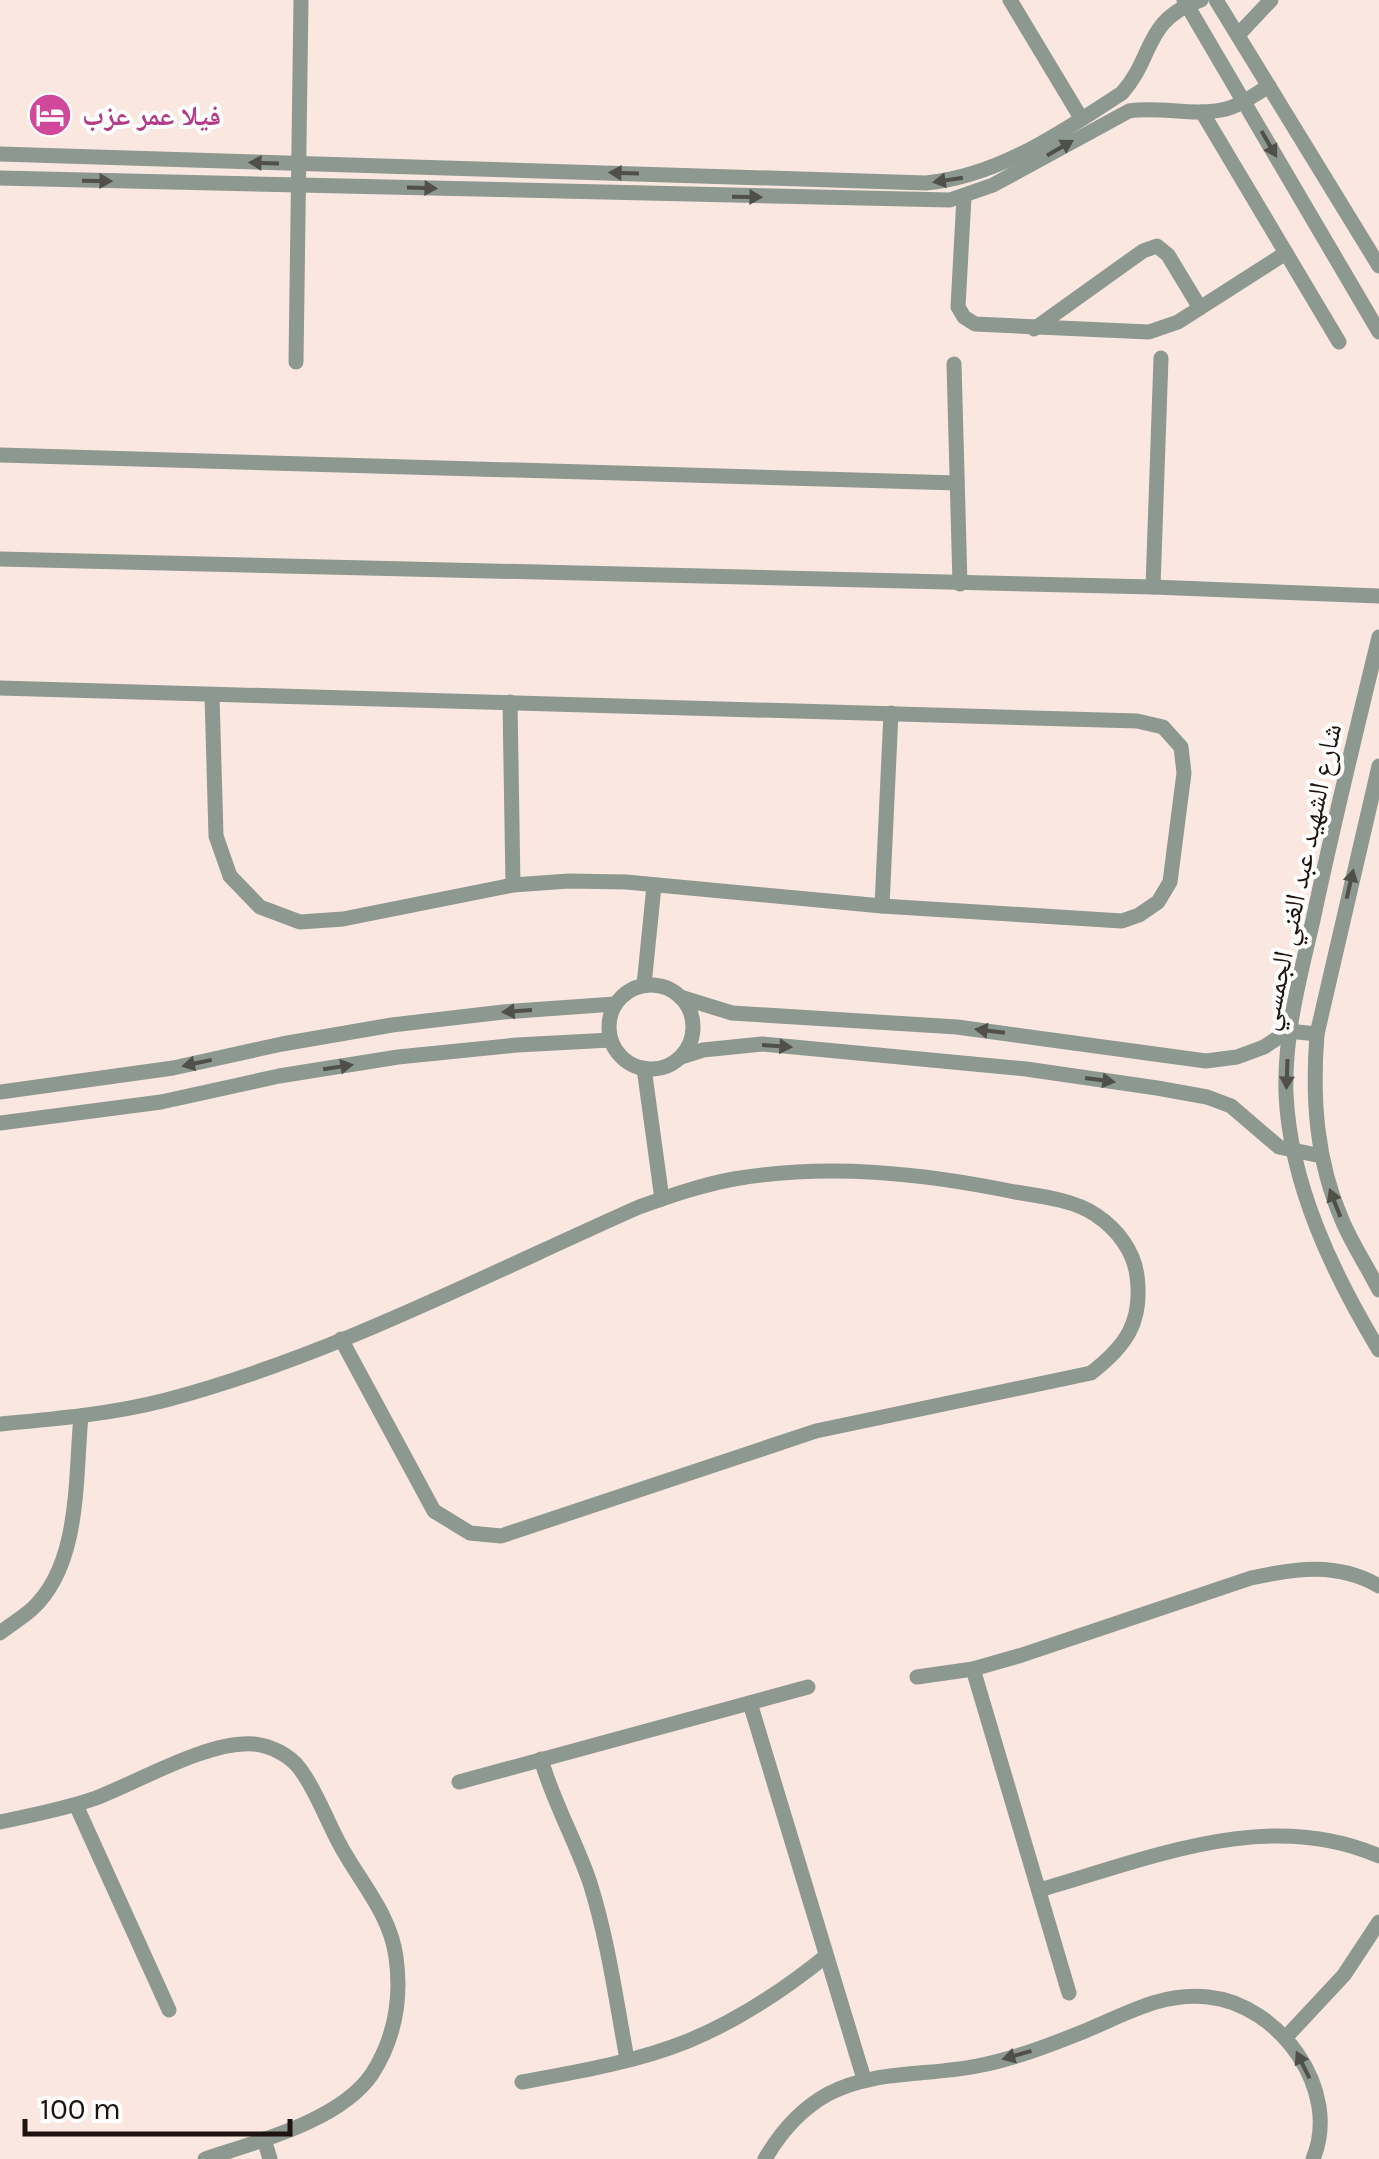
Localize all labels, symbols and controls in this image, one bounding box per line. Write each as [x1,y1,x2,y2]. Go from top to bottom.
hotel icon: فيلا عمر عزب [27,92,73,138]
place label: فيلا عمر عزب [82,99,221,132]
one-way arrow [1260,130,1277,158]
one-way arrow [1046,140,1074,158]
one-way arrow [248,154,280,170]
one-way arrow [607,165,639,181]
one-way arrow [932,172,964,188]
one-way arrow [82,173,114,189]
one-way arrow [407,181,439,197]
one-way arrow [732,189,764,205]
street label: شارع الشهيد عبد الغني الجمسي [1251,721,1354,1035]
one-way arrow [1343,868,1358,899]
one-way arrow [501,1004,533,1020]
one-way arrow [973,1023,1005,1039]
one-way arrow [761,1038,793,1054]
one-way arrow [181,1056,212,1071]
one-way arrow [322,1059,354,1074]
one-way arrow [1279,1059,1295,1091]
one-way arrow [1085,1072,1116,1088]
one-way arrow [1327,1187,1342,1217]
one-way arrow [1001,2048,1032,2064]
one-way arrow [1295,2051,1312,2080]
scale bar [25,2074,290,2136]
text: 100 m [40,2091,121,2127]

